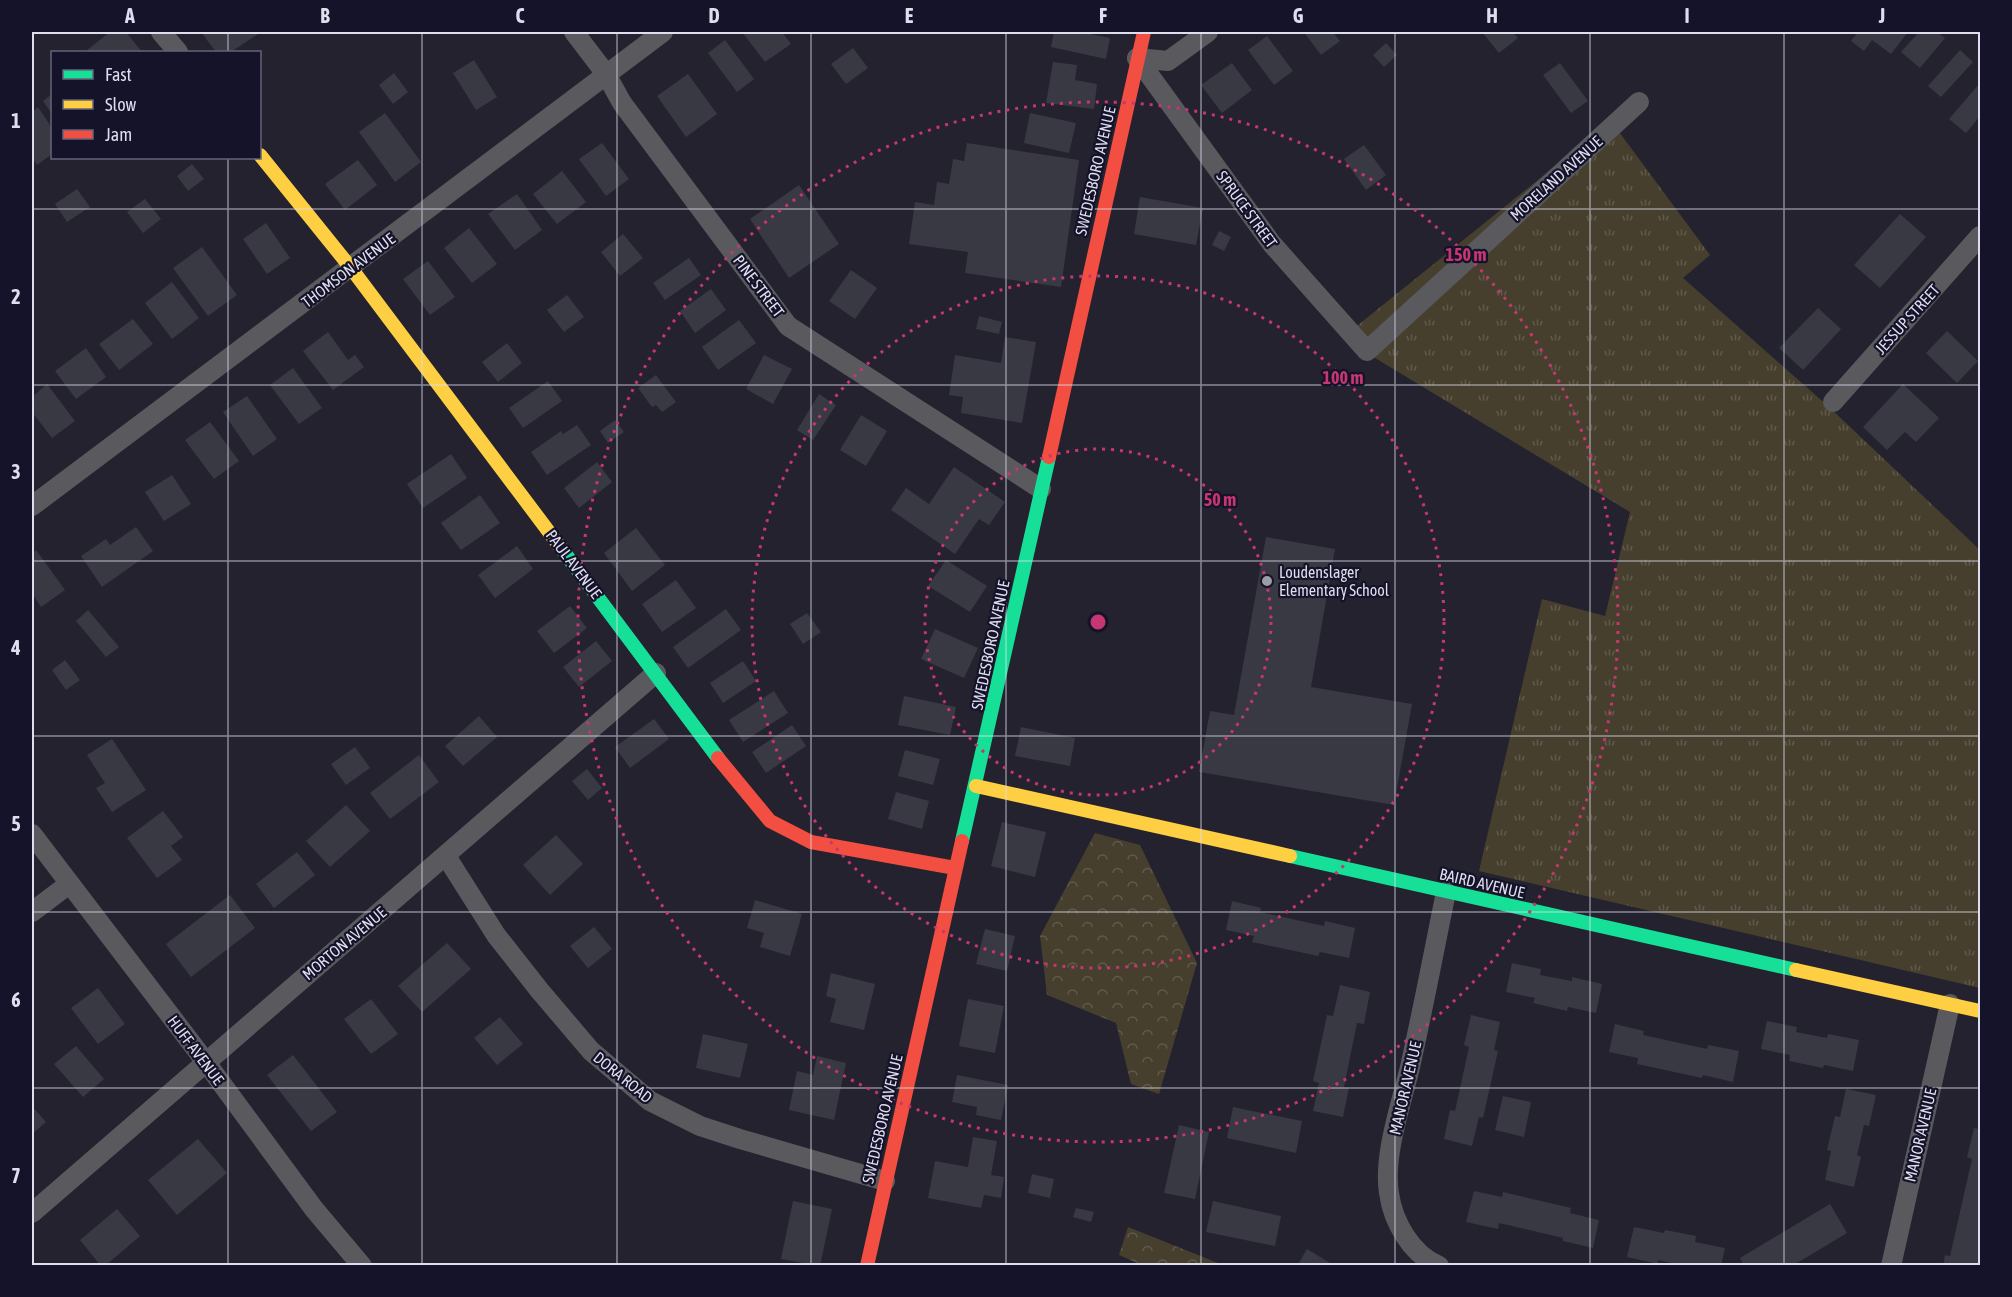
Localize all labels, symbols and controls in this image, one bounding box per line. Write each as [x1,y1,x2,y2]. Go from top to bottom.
text: A [124,4,135,27]
text: B [320,4,330,27]
text: C [516,4,525,27]
text: D [708,4,720,27]
text: E [905,4,914,27]
text: F [1099,4,1107,27]
text: G [1293,4,1304,27]
text: H [1486,4,1498,27]
text: I [1684,4,1690,27]
text: J [1878,4,1885,27]
legend [51,51,261,159]
text: Fast [105,64,132,85]
text: Slow [105,94,136,115]
street label: SWEDESBORO AVENUE [1071,105,1119,237]
text: 1 [11,109,21,132]
text: Jam [105,124,132,145]
street label: MORELAND AVENUE [1506,132,1606,224]
street label: SPRUCE STREET [1213,167,1281,251]
street label: THOMSON AVENUE [298,229,398,311]
text: 150 m [1446,244,1486,265]
street label: PINE STREET [730,252,788,320]
street label: JESSUP STREET [1871,281,1943,357]
text: 2 [11,285,21,308]
text: 100 m [1323,367,1363,388]
text: 3 [11,460,21,483]
text: 50 m [1204,489,1236,510]
street label: PAUL AVENUE [543,526,606,602]
place label: Loudenslager Elementary School [1279,563,1390,600]
marker: Loudenslager Elementary School [1260,574,1274,588]
street label: SWEDESBORO AVENUE [967,578,1013,711]
centre of rings [1088,612,1108,632]
text: 4 [10,636,21,659]
text: 5 [11,812,21,835]
street label: BAIRD AVENUE [1438,864,1526,902]
street label: MORTON AVENUE [299,903,390,983]
text: 6 [11,988,21,1011]
street label: HUFF AVENUE [164,1012,228,1088]
street label: MANOR AVENUE [1385,1039,1425,1137]
street label: DORA ROAD [590,1048,656,1106]
street label: SWEDESBORO AVENUE [858,1053,906,1185]
street label: MANOR AVENUE [1900,1086,1940,1184]
text: 7 [11,1164,21,1187]

